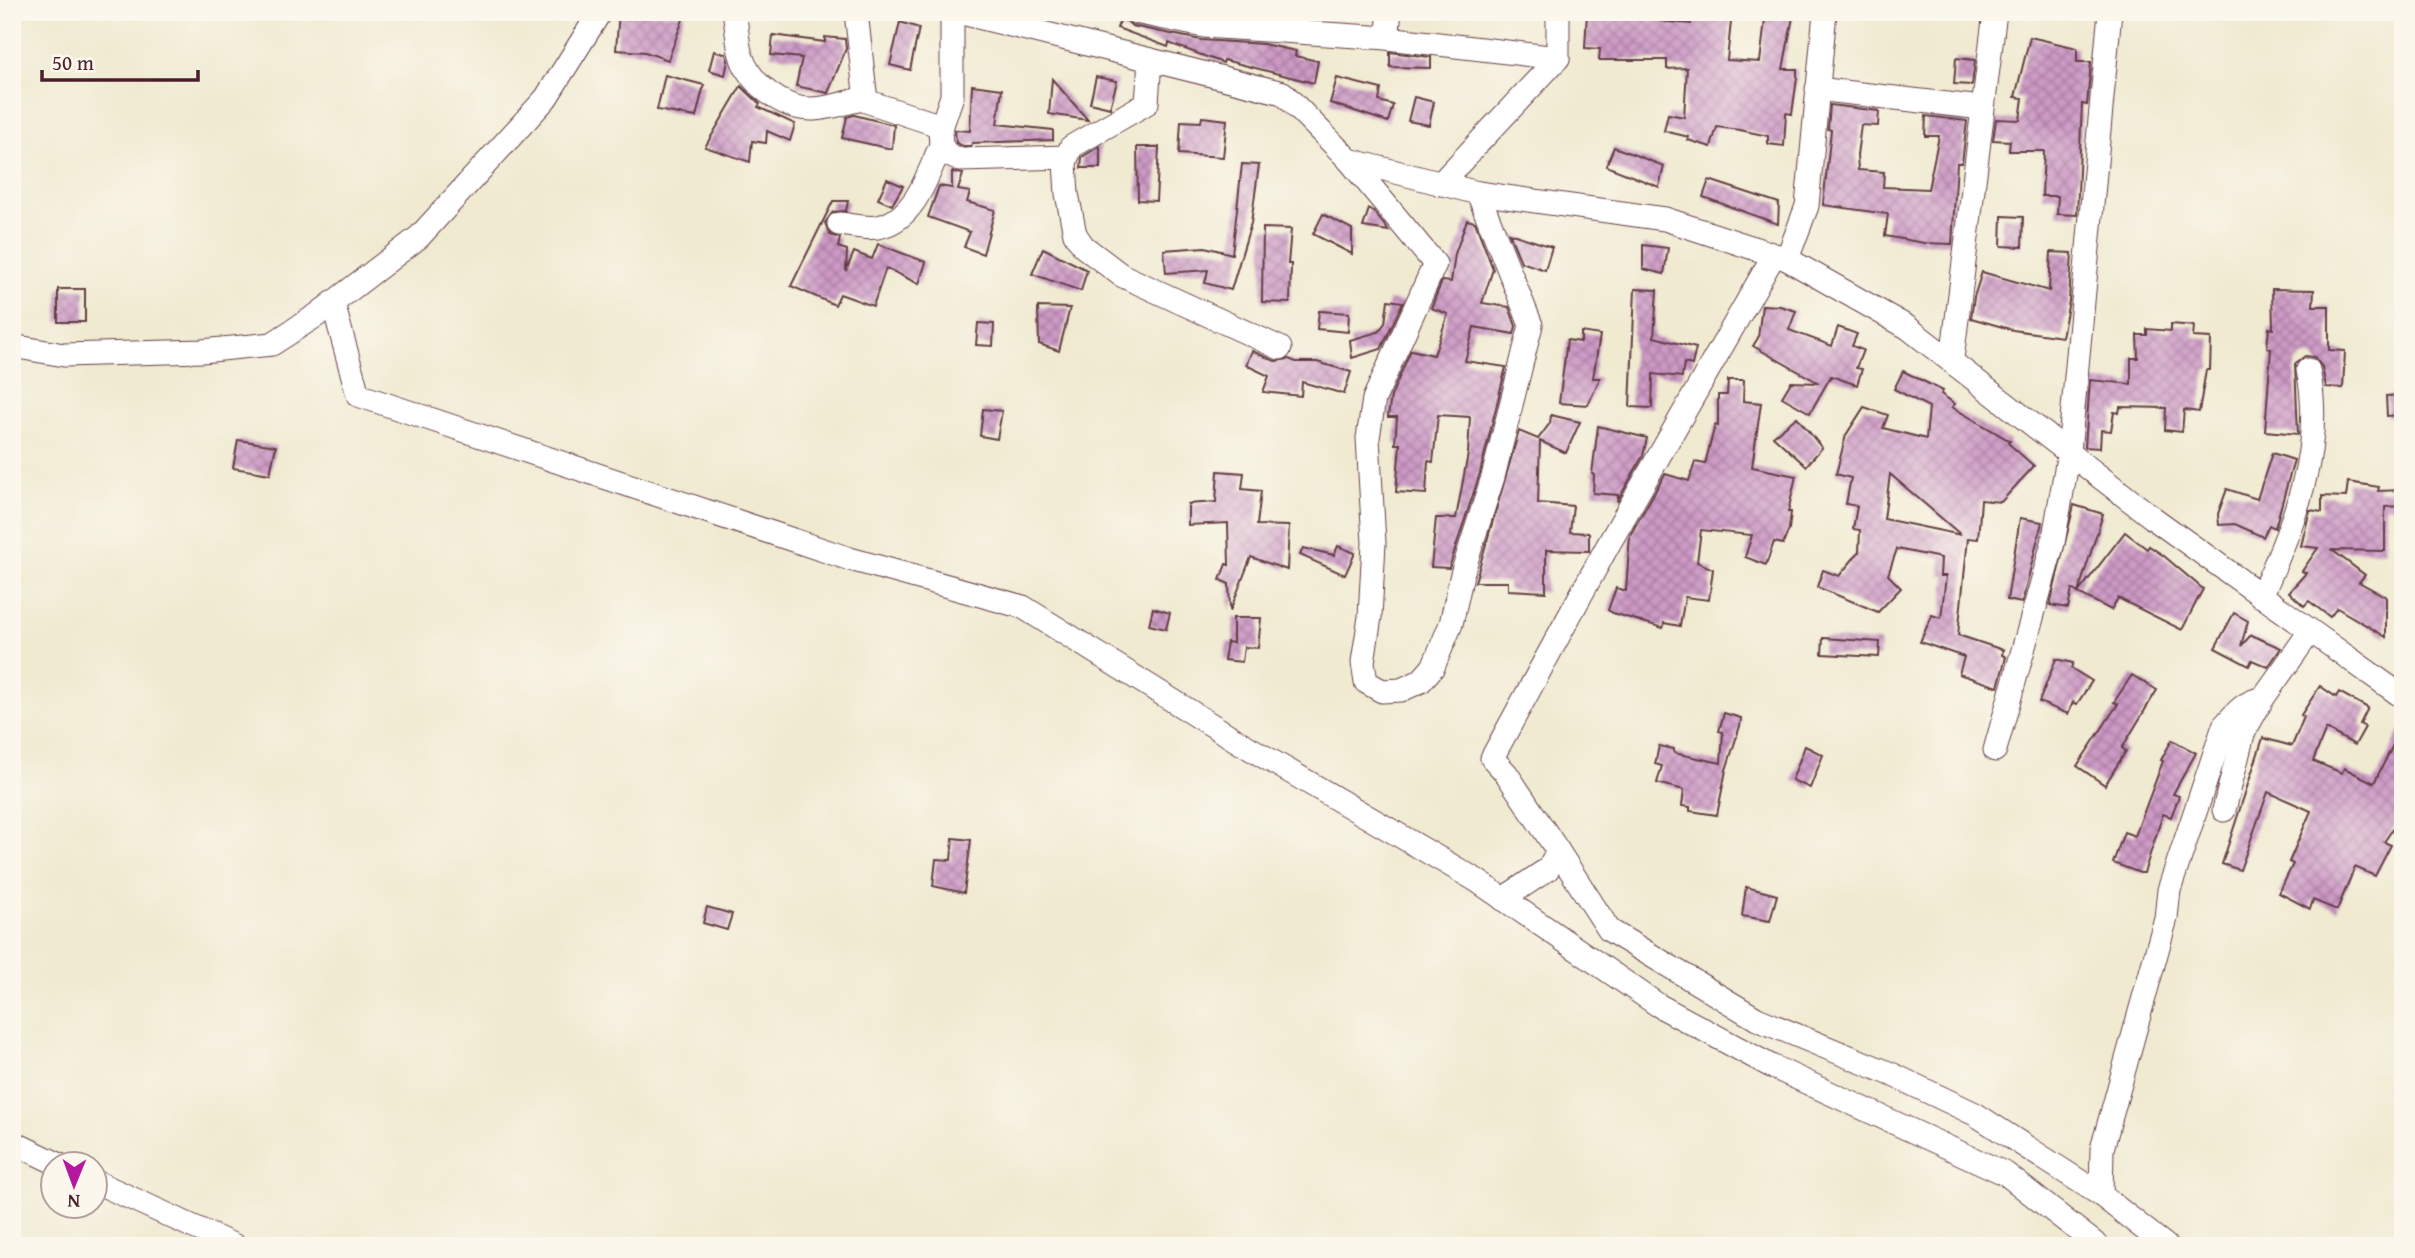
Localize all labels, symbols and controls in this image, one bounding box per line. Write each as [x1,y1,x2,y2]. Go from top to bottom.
scale bar [42,38,198,82]
text: 50 m [52,47,94,78]
north arrow [38,1150,108,1220]
text: N [67,1188,80,1216]

